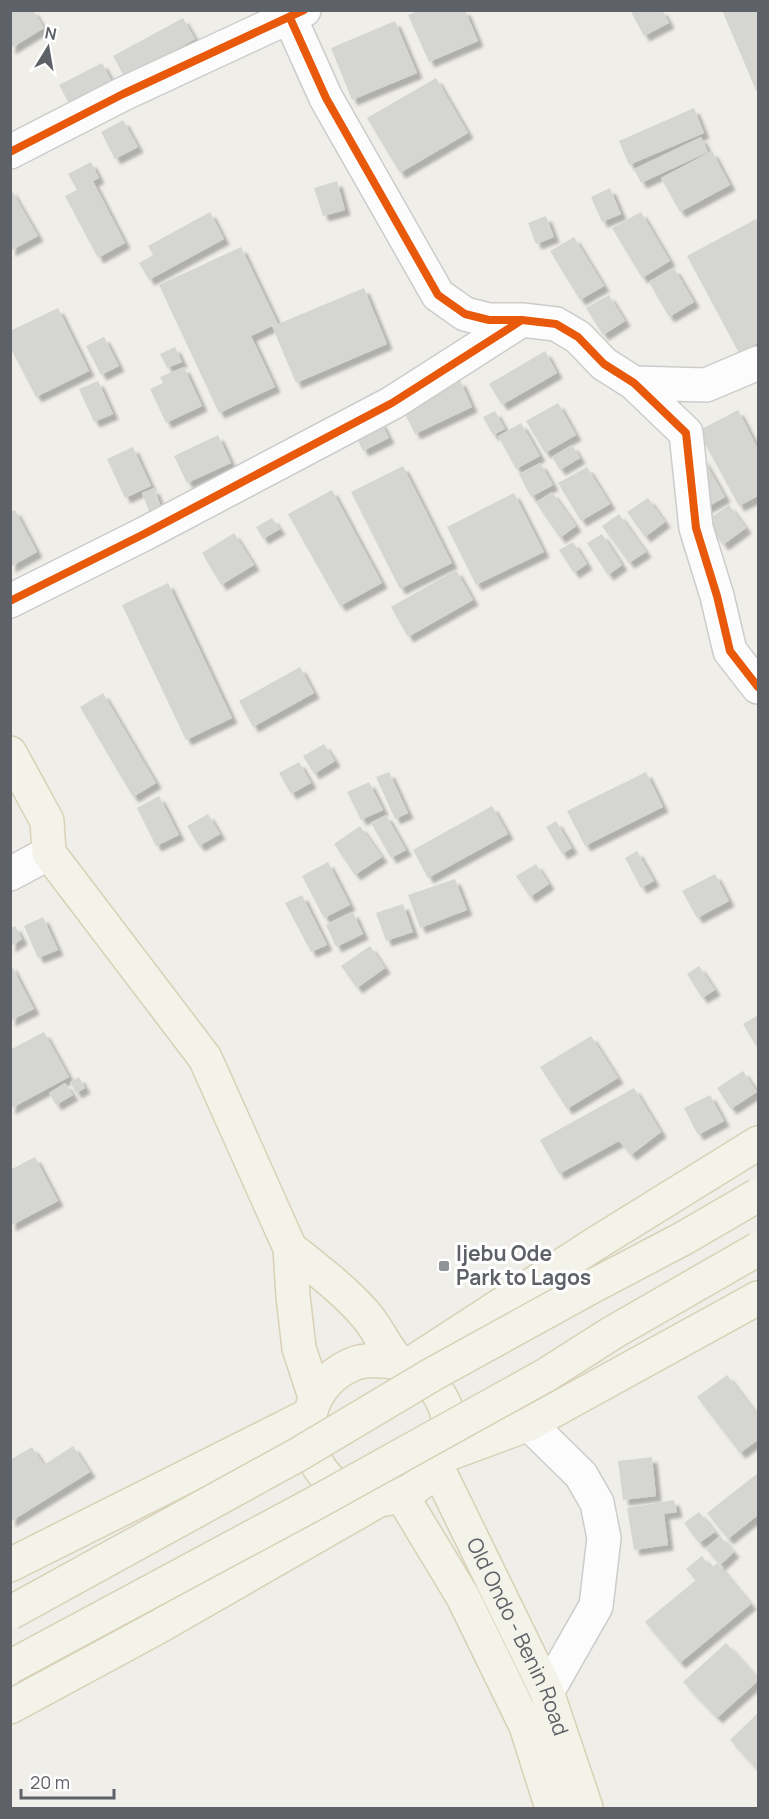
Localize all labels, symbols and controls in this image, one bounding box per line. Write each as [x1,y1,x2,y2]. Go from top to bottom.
north arrow [18,18,78,78]
text: N [43,21,59,45]
place label: Ijebu Ode Park to Lagos [456,1239,591,1291]
marker: Ijebu Ode Park to Lagos [437,1259,451,1273]
street label: Old Ondo - Benin Road [461,1533,576,1739]
scale bar [21,1762,114,1800]
text: 20 m [30,1770,70,1794]

